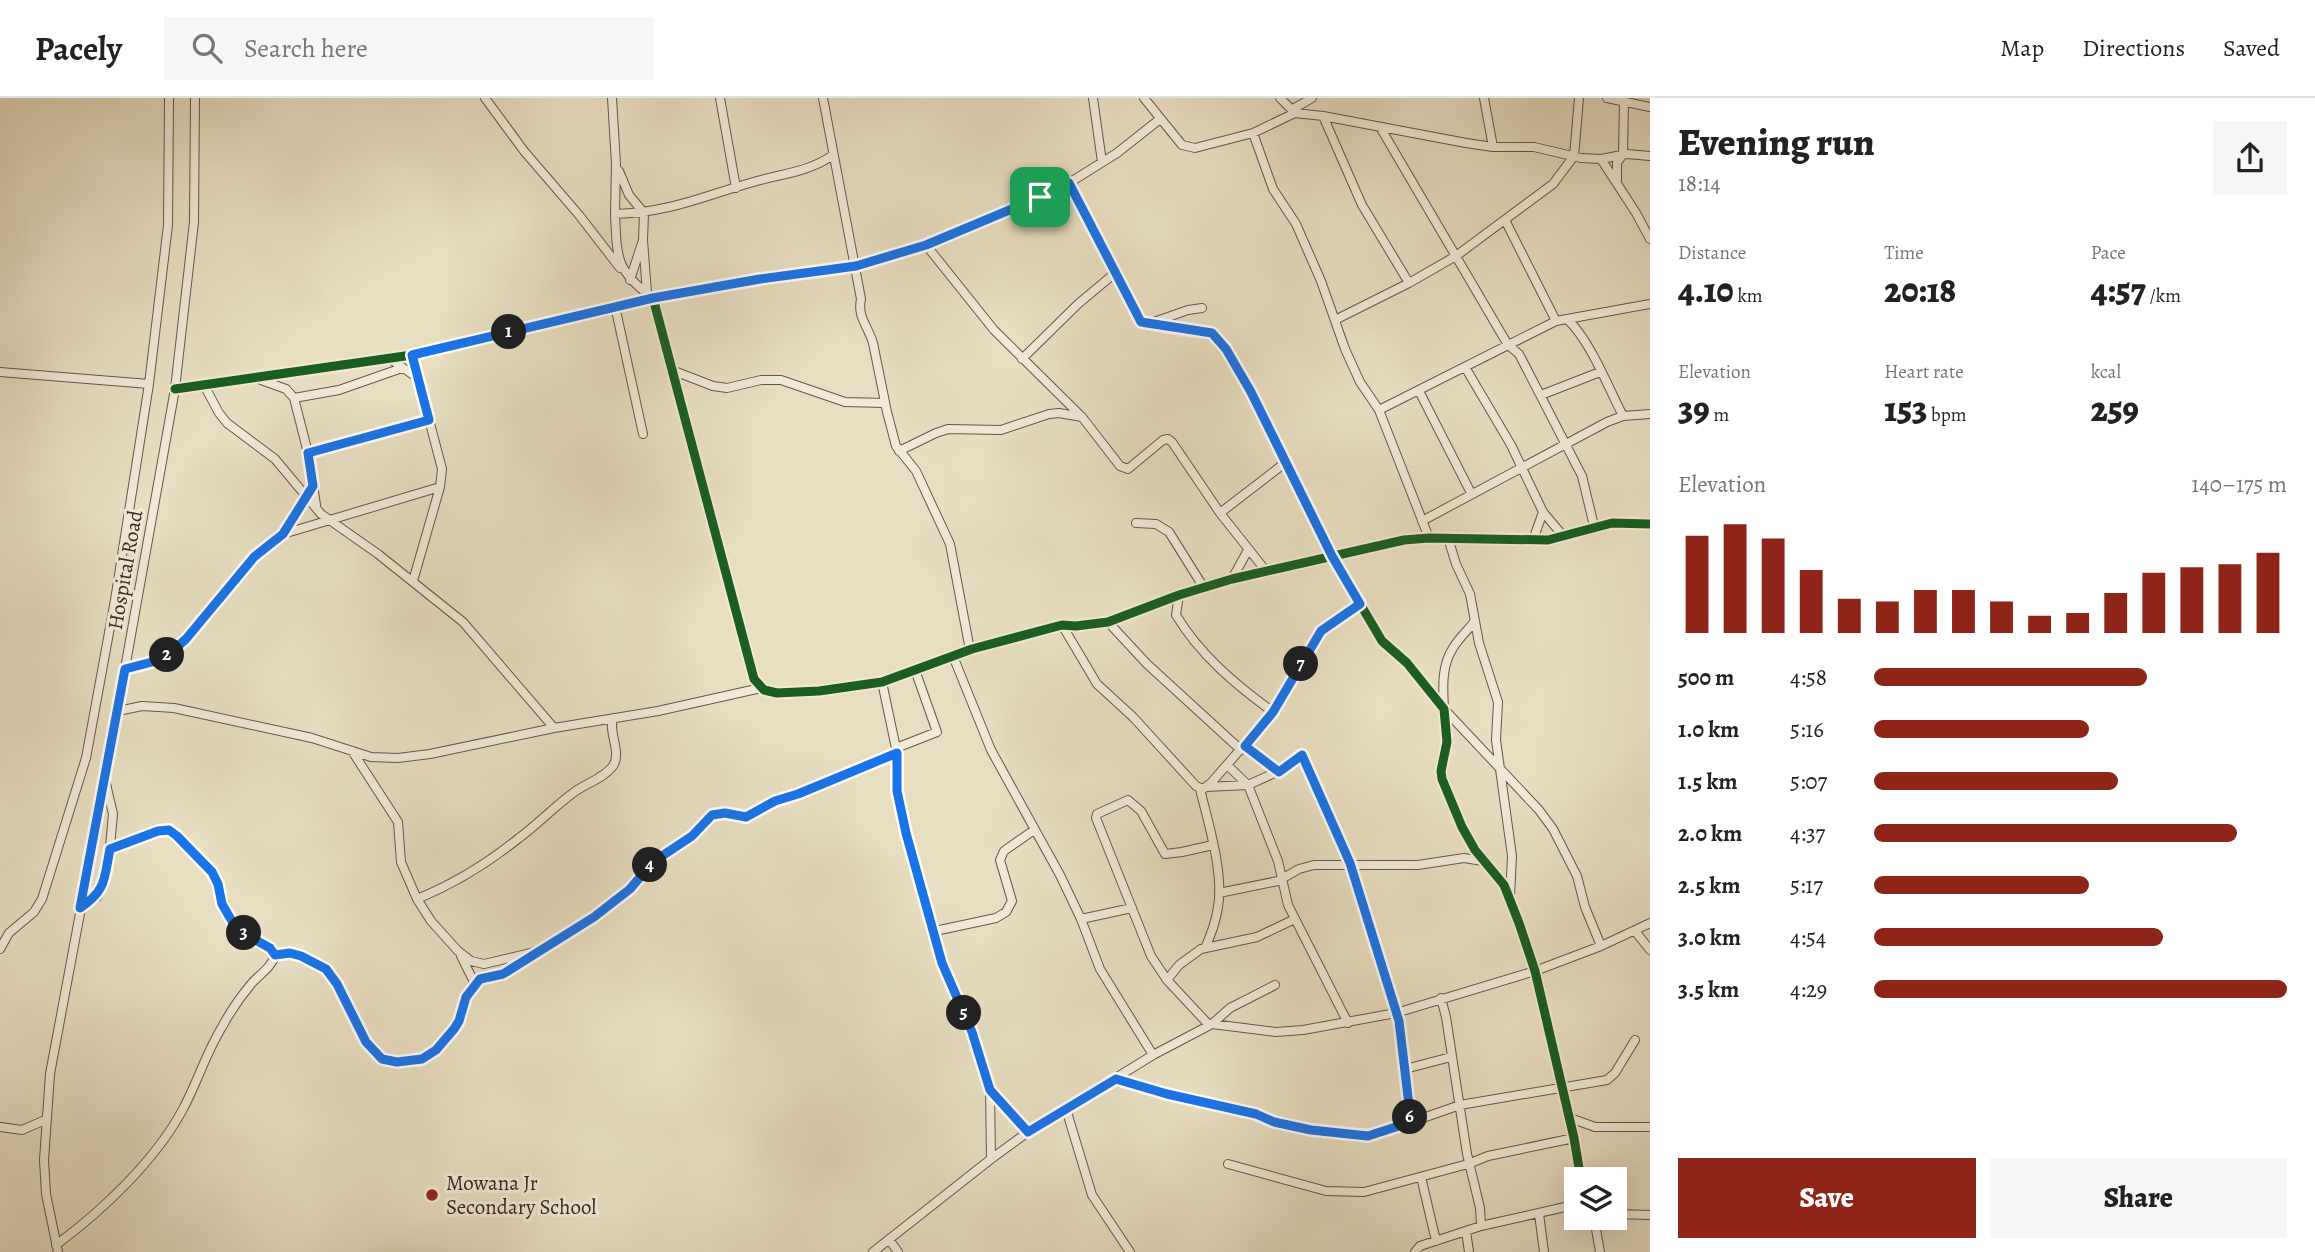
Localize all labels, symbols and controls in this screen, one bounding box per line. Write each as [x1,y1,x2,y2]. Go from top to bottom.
search box [164,17,654,80]
text: Pacely [35,26,122,71]
icon: search [188,29,226,67]
text: Search here [244,31,368,66]
text: Map [2000,32,2044,64]
text: Directions [2082,32,2185,64]
text: Saved [2223,32,2280,64]
text: Evening run [1678,116,1875,168]
button: share [2213,121,2287,195]
pin [1010,167,1070,227]
text: 18:14 [1678,168,1721,199]
icon: arrive [1021,178,1059,216]
text: Distance [1678,240,1746,266]
text: Time [1884,240,1924,266]
text: Pace [2091,240,2126,266]
text: 4.10 [1678,266,1734,314]
text: 20:18 [1884,266,1956,314]
text: 4:57 [2091,266,2146,314]
text: km [1734,283,1763,309]
text: /km [2146,283,2181,309]
pin: 1 [491,314,526,350]
text: 1 [505,318,512,344]
text: Elevation [1678,359,1751,385]
text: Heart rate [1884,359,1964,385]
text: kcal [2091,359,2121,385]
text: 39 [1678,385,1710,433]
text: 153 [1884,385,1927,433]
text: 259 [2091,385,2139,433]
text: m [1710,402,1729,428]
text: bpm [1927,402,1967,428]
text: Elevation [1678,469,1766,500]
text: 140–175 m [2191,469,2287,500]
street label: Hospital Road [101,507,149,632]
pin: 2 [150,638,184,672]
text: 2 [162,641,171,667]
pin: 7 [1284,646,1318,682]
text: 7 [1296,650,1305,676]
text: 500 m [1678,662,1734,693]
text: 4:58 [1790,662,1827,693]
text: 1.0 km [1678,714,1739,745]
text: 5:16 [1790,714,1824,745]
text: 1.5 km [1678,766,1738,797]
text: 5:07 [1790,766,1827,797]
text: 2.0 km [1678,818,1742,849]
text: 4:37 [1790,818,1825,849]
pin: 4 [632,848,668,882]
text: 4 [645,851,654,877]
text: 2.5 km [1678,870,1740,901]
text: 5:17 [1790,870,1823,901]
pin: 3 [226,916,262,950]
text: 3 [239,919,248,945]
text: 3.0 km [1678,922,1741,953]
text: 4:54 [1790,922,1826,953]
text: 3.5 km [1678,974,1739,1005]
text: 4:29 [1790,974,1827,1005]
pin: 5 [946,996,982,1030]
text: 5 [959,999,968,1025]
pin: 6 [1392,1100,1428,1134]
text: 6 [1405,1103,1414,1129]
button: Save [1678,1158,1976,1238]
button: Share [1990,1158,2287,1238]
map controls [1564,1167,1627,1230]
button: layers [1564,1167,1627,1230]
place label: Mowana Jr Secondary School [446,1169,597,1221]
marker: Mowana Jr Secondary School [424,1187,440,1203]

